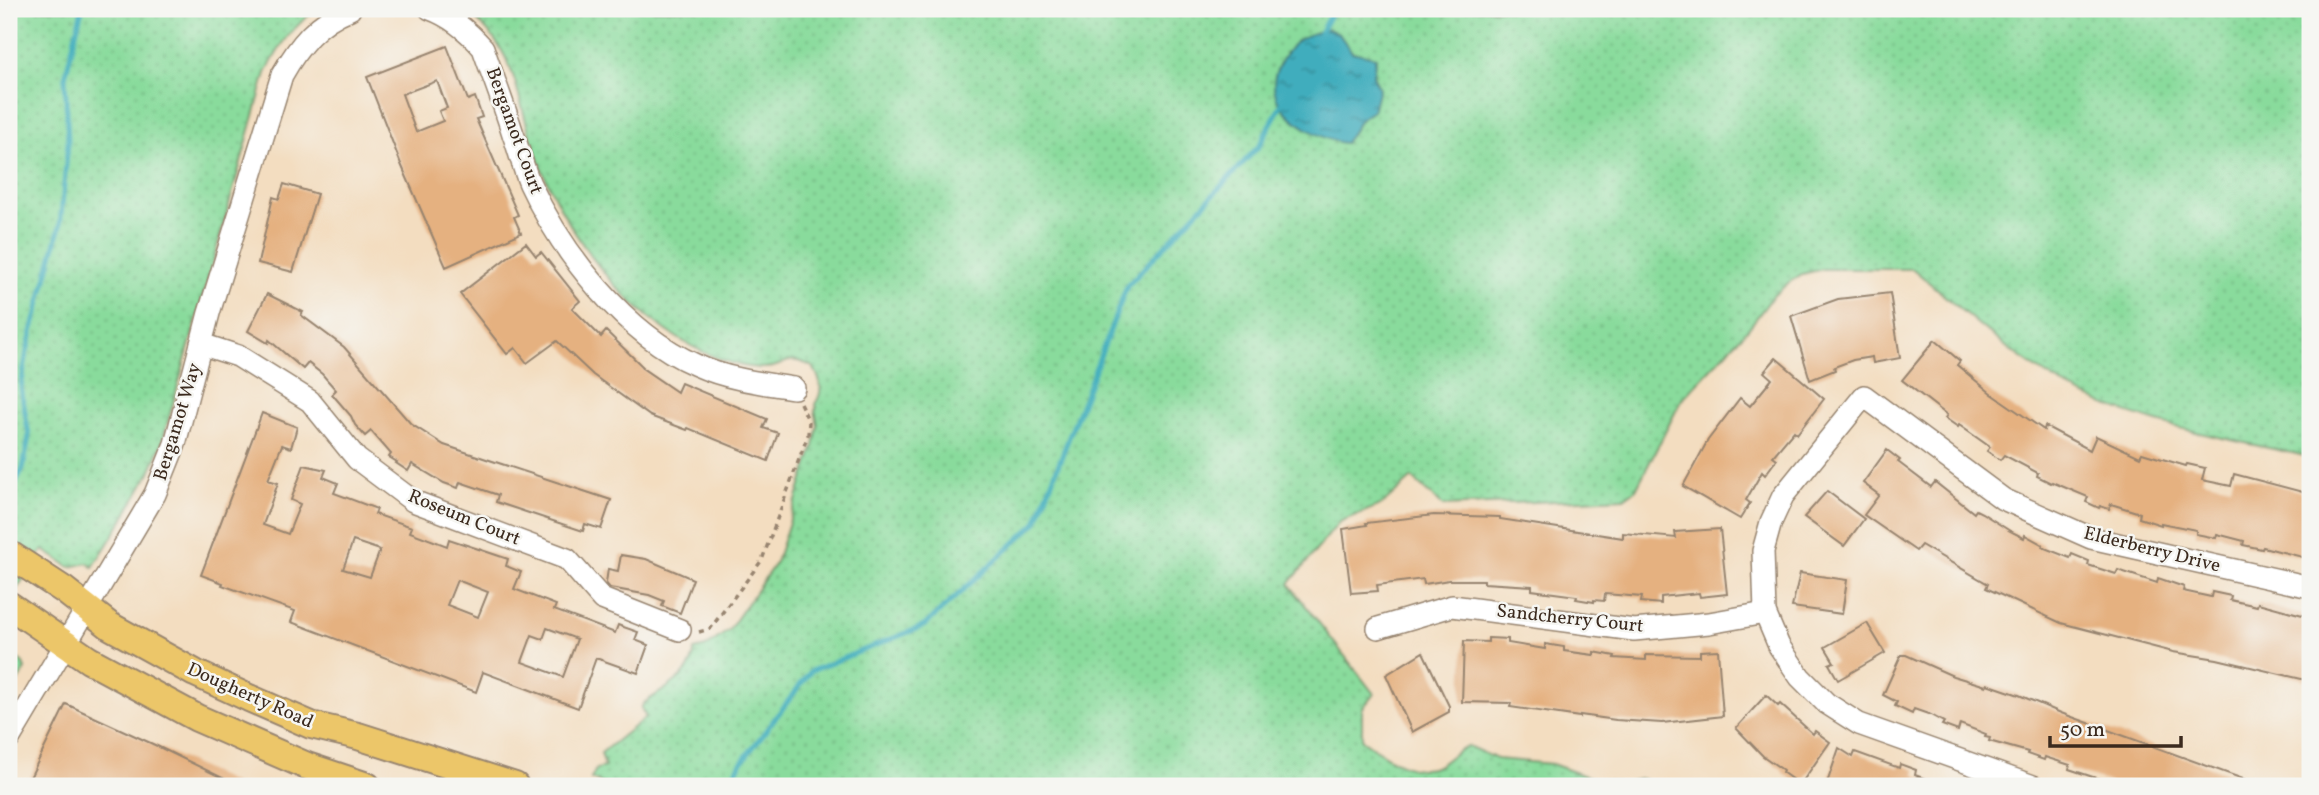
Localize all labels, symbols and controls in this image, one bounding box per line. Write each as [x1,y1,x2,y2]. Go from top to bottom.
street label: Bergamot Court [479,64,549,198]
street label: Bergamot Way [148,360,208,484]
street label: Roseum Court [404,484,524,552]
street label: Elderberry Drive [2081,520,2223,580]
street label: Sandcherry Court [1495,598,1645,640]
street label: Dougherty Road [183,657,317,735]
scale bar [2050,704,2181,748]
text: 50 m [2060,716,2105,745]

